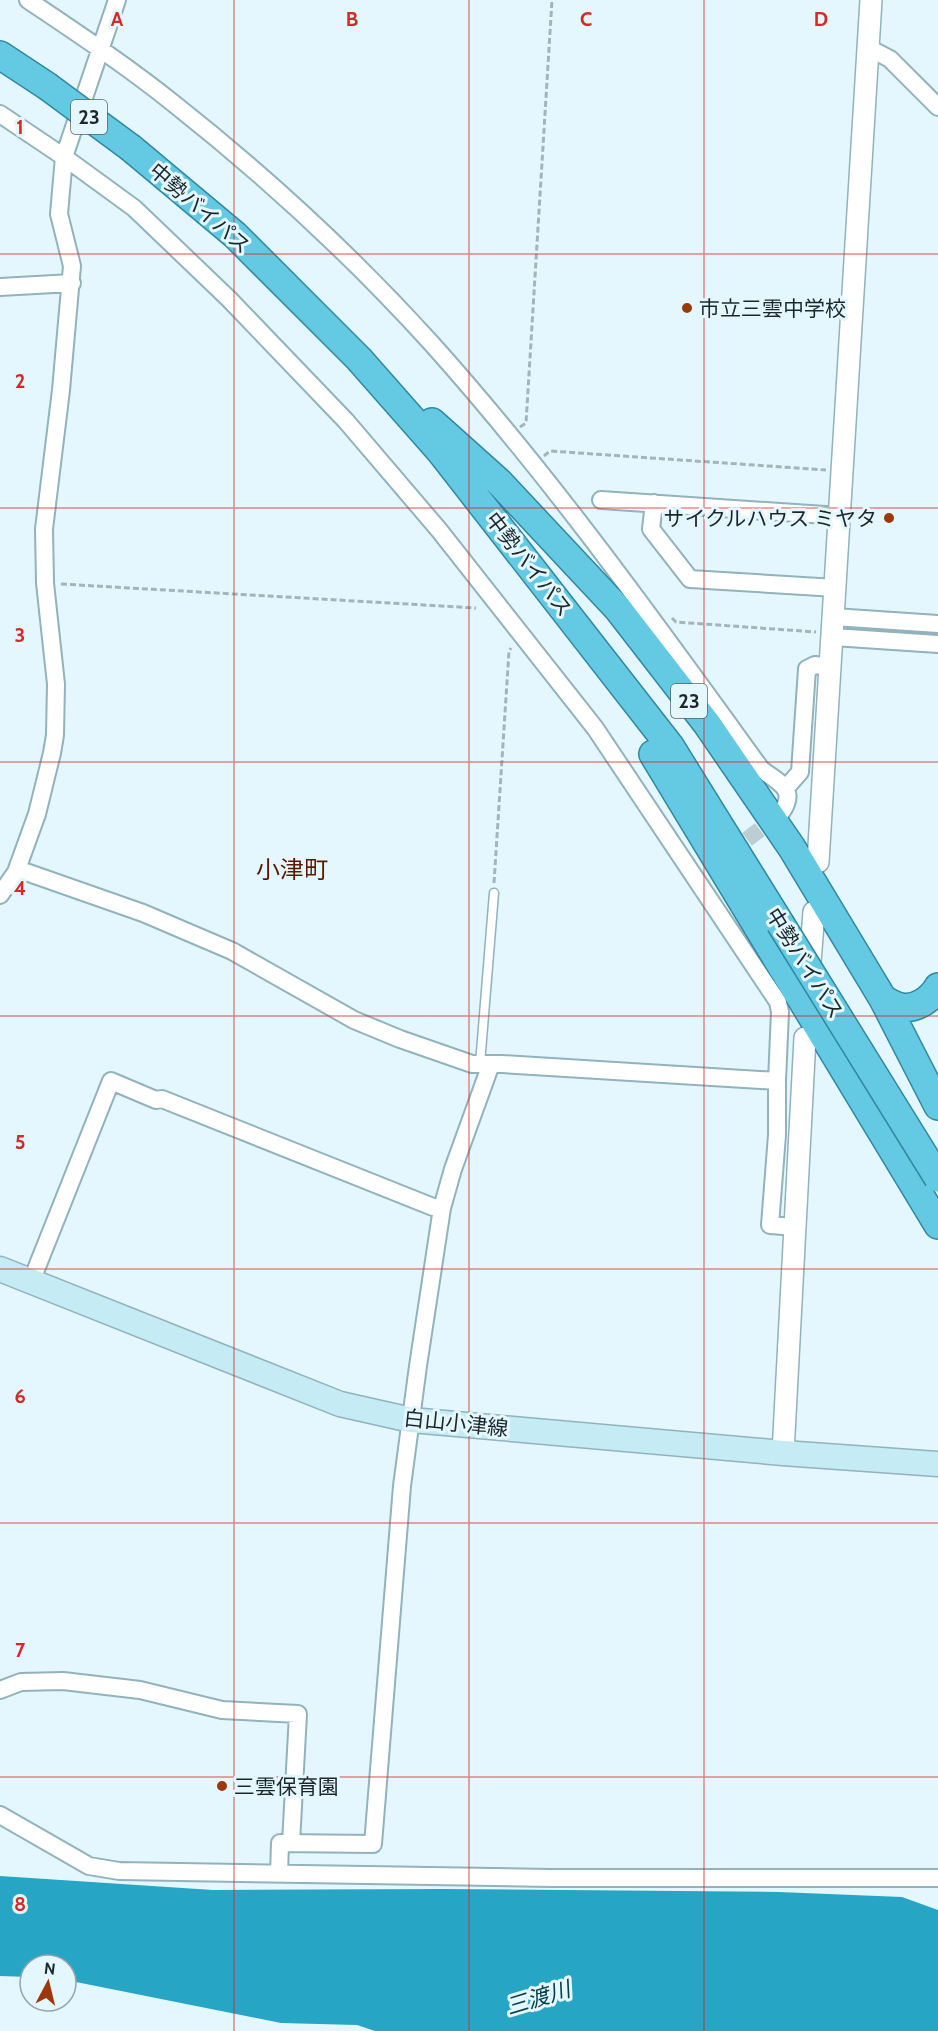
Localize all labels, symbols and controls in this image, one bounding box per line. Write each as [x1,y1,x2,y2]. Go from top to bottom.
text: A [111,7,124,31]
text: B [346,7,358,31]
text: C [580,7,592,31]
text: D [814,7,828,31]
road number: 23 [71,100,107,134]
text: 1 [16,115,24,139]
street label: 中勢バイパス [144,157,256,259]
place label: 市立三雲中学校 [699,296,846,321]
marker: 市立三雲中学校 [680,301,694,315]
text: 2 [15,369,25,393]
place label: サイクルハウス ミヤタ [663,506,877,531]
street label: 中勢バイパス [480,507,578,621]
marker: サイクルハウス ミヤタ [882,511,896,525]
text: 3 [15,623,25,647]
road number: 23 [671,684,707,718]
district label: 小津町 [256,855,328,884]
text: 4 [14,876,26,900]
street label: 中勢バイパス [761,903,849,1023]
text: 5 [15,1130,25,1154]
text: 6 [14,1384,26,1408]
street label: 白山小津線 [402,1405,510,1441]
text: 7 [15,1638,26,1662]
place label: 三雲保育園 [234,1774,339,1799]
marker: 三雲保育園 [215,1779,229,1793]
text: 8 [14,1892,26,1916]
north arrow [18,1953,78,2013]
text: N [43,1958,57,1979]
water label: 三渡川 [502,1975,575,2021]

